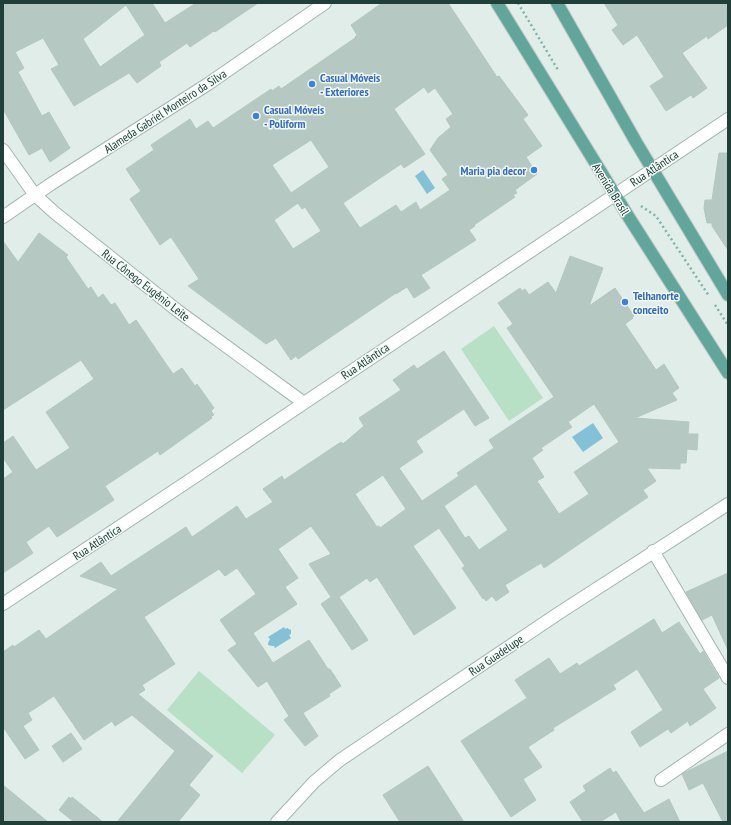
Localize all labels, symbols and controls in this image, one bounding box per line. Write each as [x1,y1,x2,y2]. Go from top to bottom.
street label: Alameda Gabriel Monteiro da Silva [101,66,229,156]
place label: Casual Móveis - Exteriores [320,70,380,99]
marker: Casual Móveis - Exteriores [307,79,317,89]
place label: Casual Móveis - Poliform [264,102,324,131]
marker: Casual Móveis - Poliform [251,111,261,121]
street label: Rua Atlântica [627,146,681,189]
street label: Avenida Brasil [589,160,633,218]
place label: Maria pia decor [461,163,526,178]
marker: Maria pia decor [529,165,539,175]
street label: Rua Cônego Eugênio Leite [99,246,193,324]
place label: Telhanorte conceito [633,288,679,317]
marker: Telhanorte conceito [620,297,630,307]
street label: Rua Atlântica [338,339,392,382]
street label: Rua Atlântica [70,521,124,563]
street label: Rua Guadelupe [466,631,526,679]

